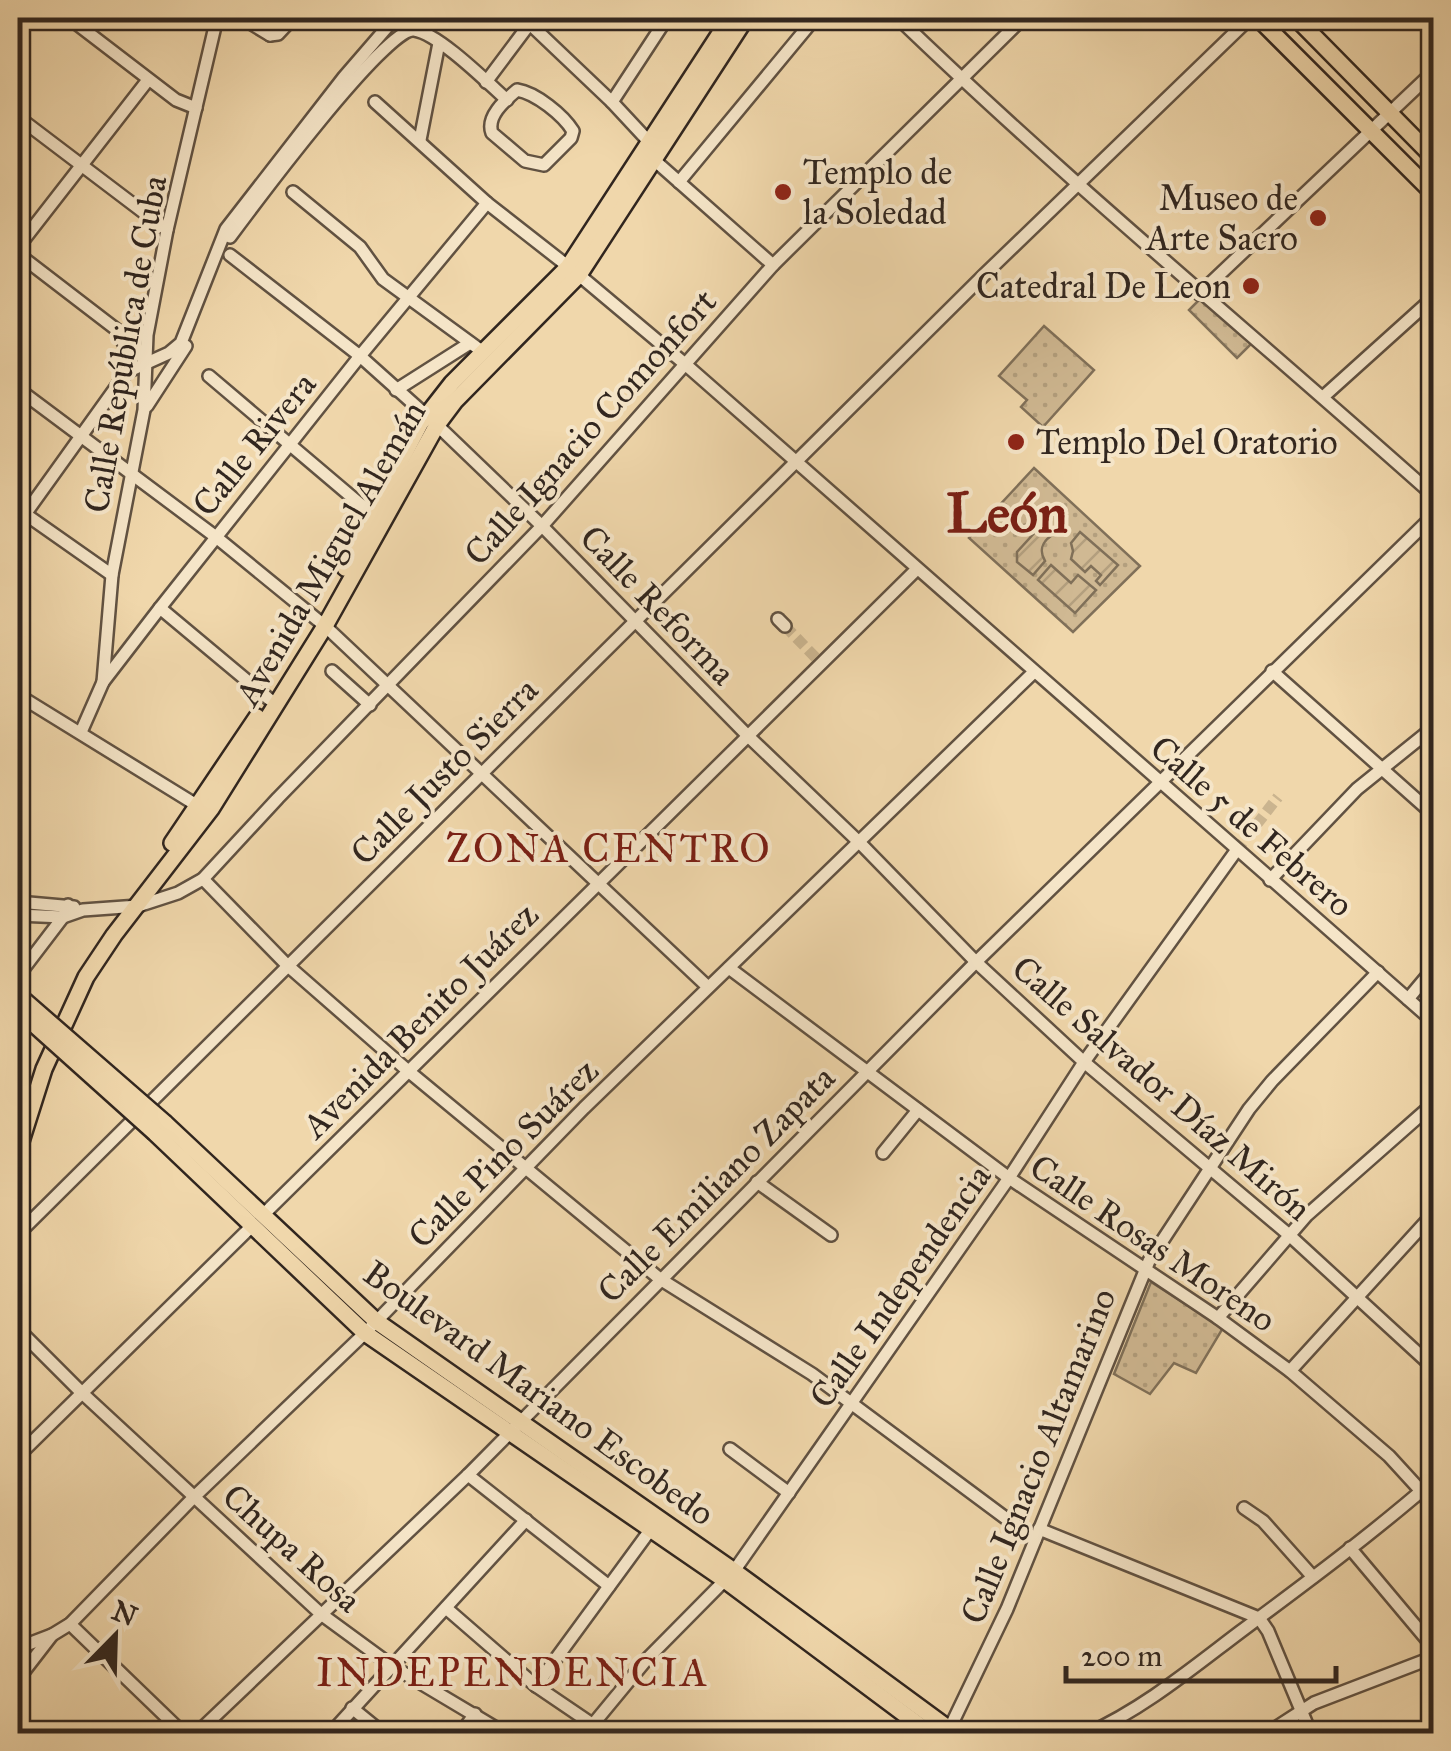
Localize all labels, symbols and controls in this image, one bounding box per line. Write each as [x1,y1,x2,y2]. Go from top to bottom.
place label: Templo de la Soledad [803,151,952,234]
street label: Calle República de Cuba [75,172,176,516]
place label: Museo de Arte Sacro [1144,177,1298,260]
marker: Templo de la Soledad [772,181,794,203]
marker: Museo de Arte Sacro [1307,207,1329,229]
place label: Catedral De Leon [976,265,1231,308]
marker: Catedral De Leon [1240,275,1262,297]
street label: Calle Ignacio Comonfort [455,280,726,574]
street label: Calle Rivera [183,364,325,525]
street label: Avenida Miguel Alemán [225,393,435,715]
place label: Templo Del Oratorio [1036,421,1338,464]
marker: Templo Del Oratorio [1005,431,1027,453]
district label: León [946,480,1068,547]
street label: Calle Reforma [571,517,745,694]
street label: Calle Justo Sierra [342,669,547,874]
street label: Calle 5 de Febrero [1141,727,1362,926]
district label: ZONA CENTRO [446,824,772,873]
street label: Avenida Benito Juárez [292,893,547,1149]
street label: Calle Salvador Díaz Mirón [1003,947,1320,1230]
street label: Calle Pino Suárez [399,1049,607,1257]
street label: Calle Emiliano Zapata [589,1057,844,1312]
street label: Calle Rosas Moreno [1022,1145,1284,1342]
street label: Calle Independencia [801,1156,1000,1416]
street label: Boulevard Mariano Escobedo [355,1252,723,1535]
street label: Calle Ignacio Altamarino [952,1282,1125,1630]
street label: Chupa Rosa [214,1475,370,1622]
north arrow [65,1586,165,1686]
text: N [107,1593,143,1634]
scale bar [1066,1621,1336,1683]
text: 200 m [1081,1638,1162,1674]
district label: INDEPENDENCIA [316,1648,710,1697]

